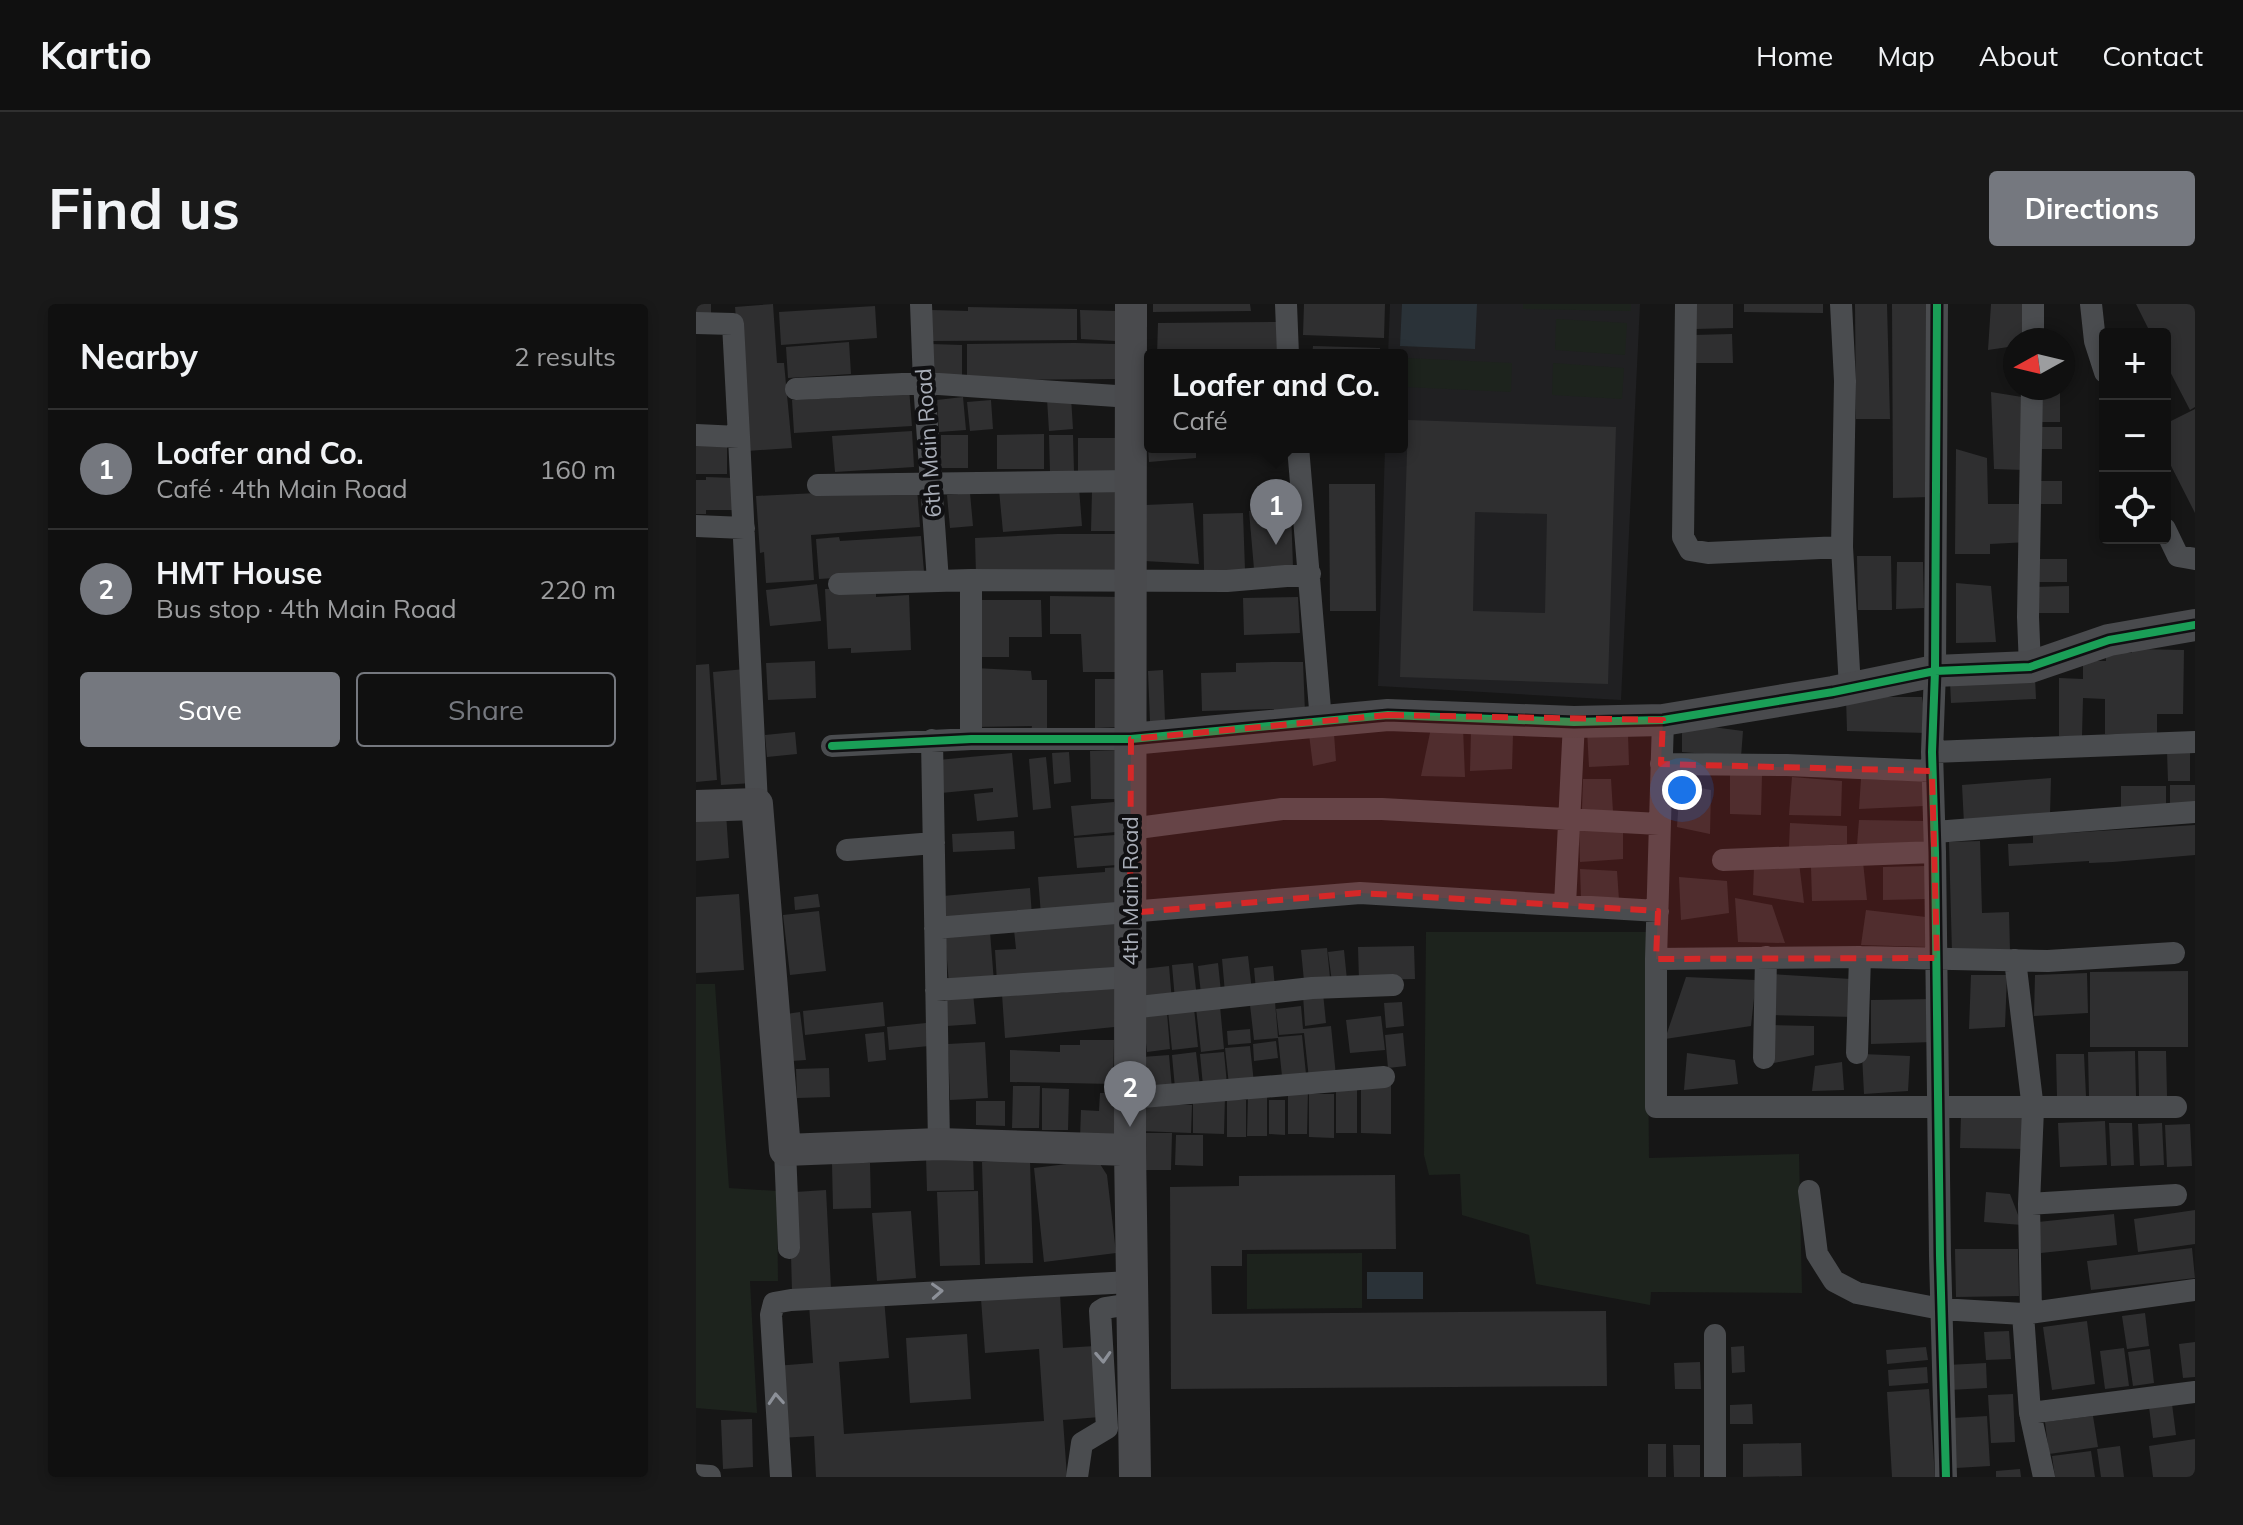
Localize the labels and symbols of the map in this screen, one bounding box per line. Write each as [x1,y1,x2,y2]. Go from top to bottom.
north arrow [2003,328,2075,400]
street label: 6th Main Road [909,367,947,519]
pin: 1 [1250,479,1302,545]
your location [1662,770,1702,810]
street label: 4th Main Road [1116,816,1144,966]
pin: 2 [1104,1061,1156,1127]
one-way arrow [931,1283,944,1300]
one-way arrow [1094,1351,1111,1364]
one-way arrow [768,1392,785,1405]

